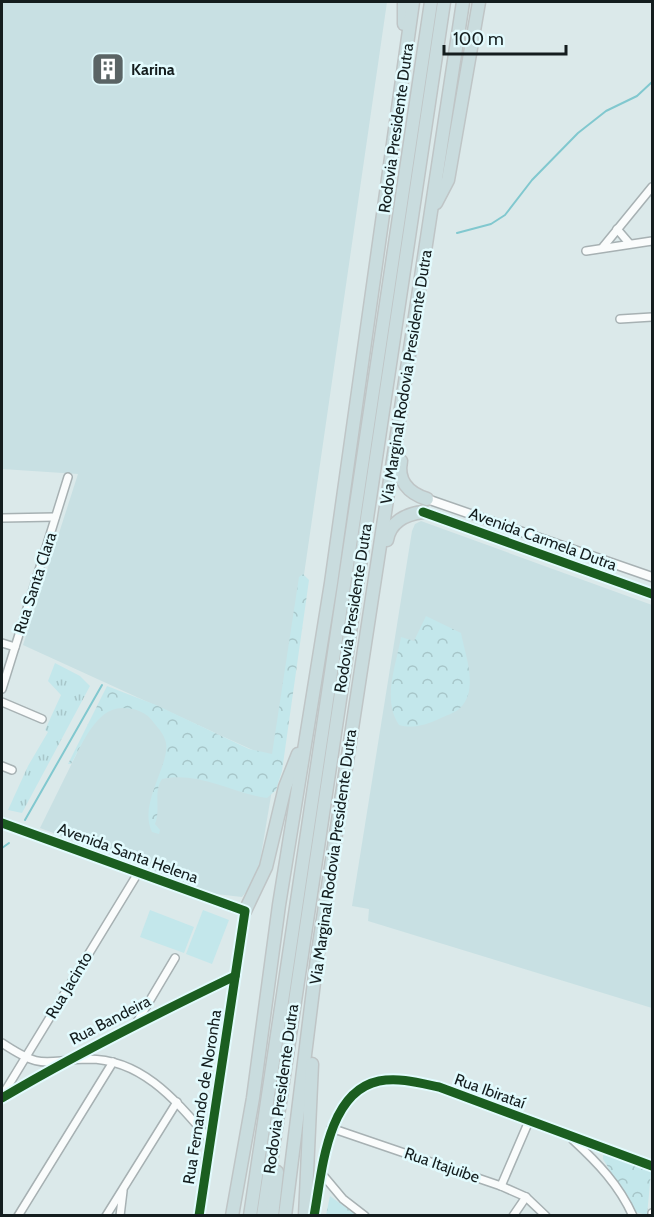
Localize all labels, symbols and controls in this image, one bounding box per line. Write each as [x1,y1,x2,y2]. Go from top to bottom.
scale bar [444,18,566,56]
text: 100 m [453,28,504,50]
street label: Rodovia Presidente Dutra [375,42,417,214]
building icon: Karina [90,51,126,87]
place label: Karina [131,60,175,79]
street label: Via Marginal Rodovia Presidente Dutra [376,248,436,506]
street label: Avenida Carmela Dutra [467,503,620,575]
street label: Rodovia Presidente Dutra [330,522,376,694]
street label: Rua Santa Clara [10,530,60,636]
street label: Via Marginal Rodovia Presidente Dutra [306,728,360,986]
street label: Avenida Santa Helena [55,819,201,887]
street label: Rua Jacinto [42,948,96,1022]
street label: Rua Bandeira [66,991,154,1049]
street label: Rodovia Presidente Dutra [260,1003,302,1175]
street label: Rua Fernando de Noronha [179,1008,225,1186]
street label: Rua Ibirataí [452,1069,529,1113]
street label: Rua Itajuibe [402,1143,482,1187]

